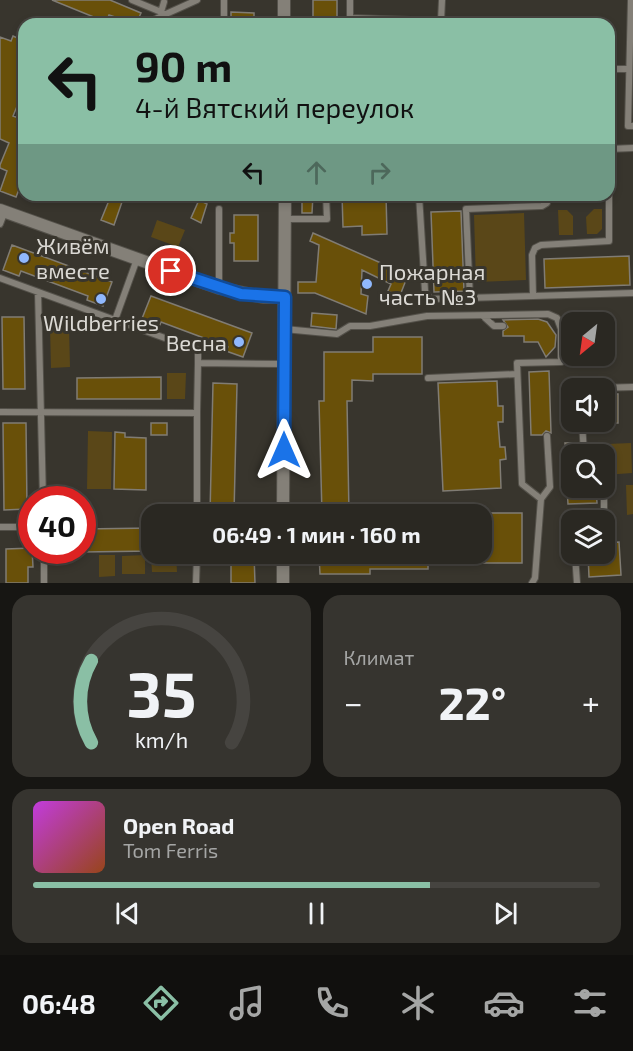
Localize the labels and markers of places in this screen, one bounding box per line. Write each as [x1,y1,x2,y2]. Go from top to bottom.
place label: Живём вместе [36,232,110,283]
pin [145,245,196,296]
marker: Живём вместе [17,251,31,265]
place label: Пожарная часть №3 [379,258,485,309]
marker: Пожарная часть №3 [360,277,374,291]
marker: Wildberries [94,292,108,306]
place label: Wildberries [43,309,159,335]
place label: Весна [166,329,227,355]
marker: Весна [232,335,246,349]

